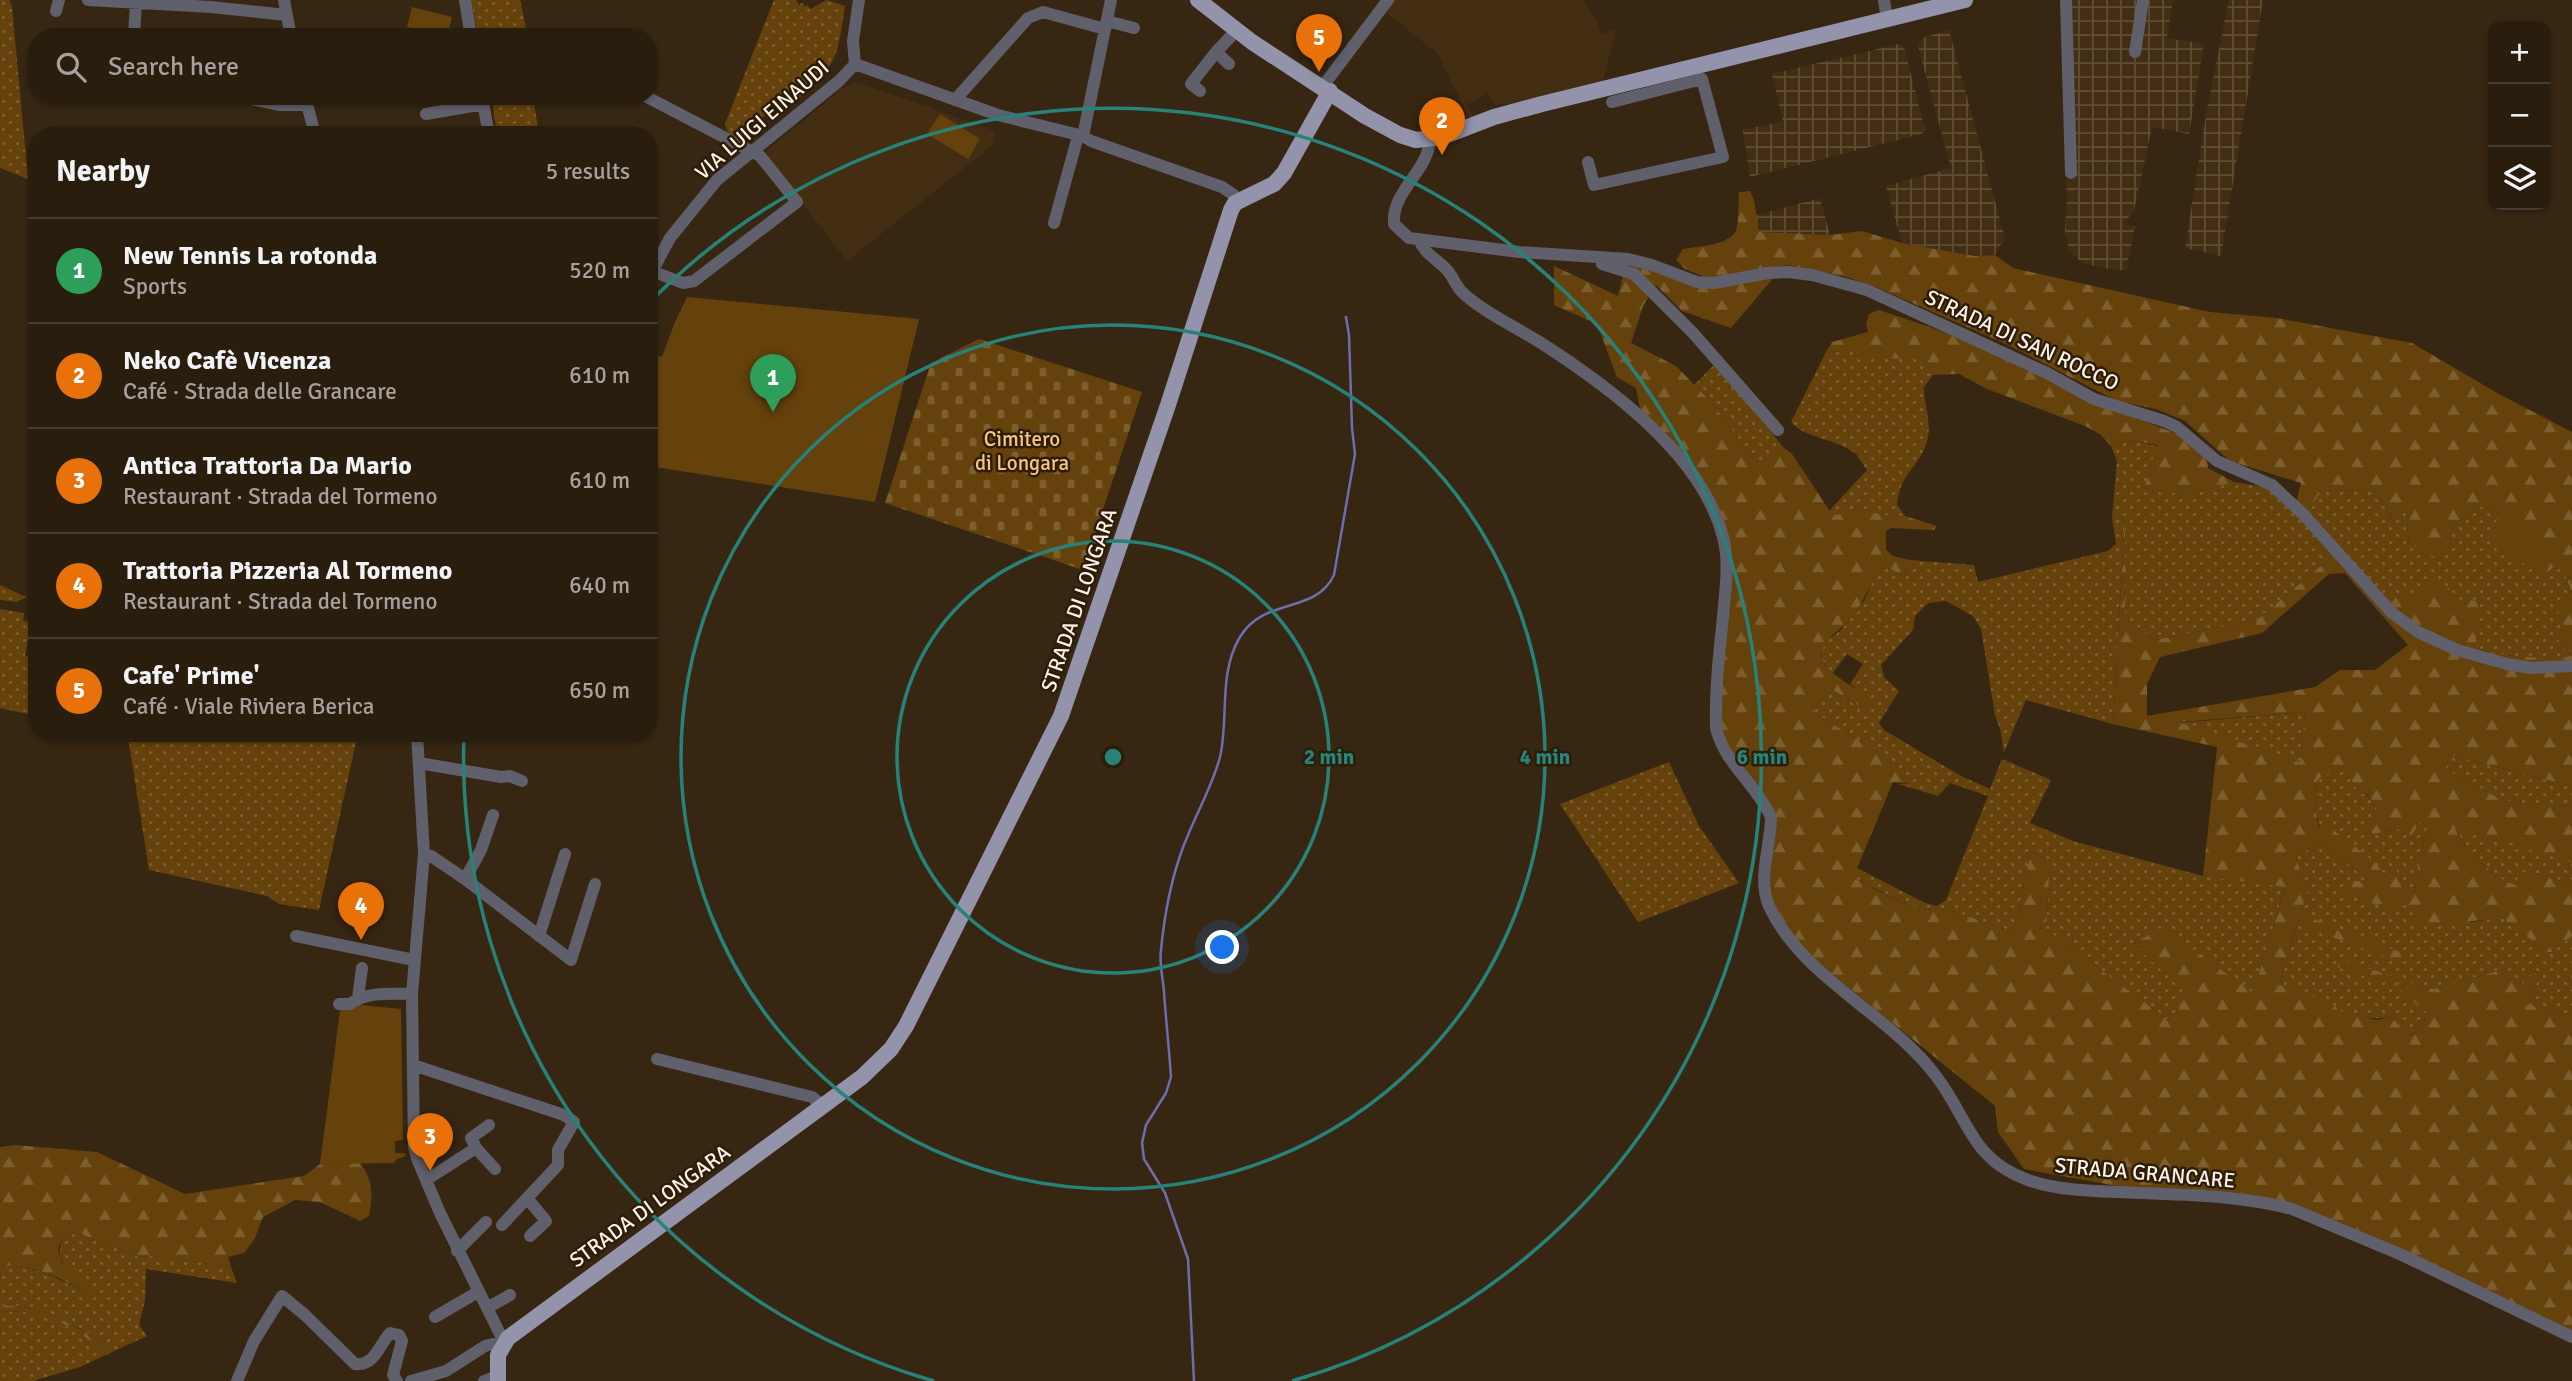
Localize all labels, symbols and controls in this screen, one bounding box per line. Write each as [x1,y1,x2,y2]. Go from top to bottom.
pin: 5 [1296,14,1342,72]
map controls [2488,21,2551,210]
button: + [2488,21,2551,84]
search box [28,28,658,105]
icon: search [52,48,90,86]
text: Search here [108,51,239,83]
street label: VIA LUIGI EINAUDI [690,55,834,185]
button: − [2488,84,2551,147]
pin: 2 [1419,97,1465,155]
button: layers [2488,147,2551,210]
text: Nearby [56,153,150,190]
text: 5 results [546,157,630,186]
text: New Tennis La rotonda [123,240,377,272]
text: 1 [73,256,85,285]
text: 520 m [569,256,630,285]
text: Sports [123,272,187,301]
street label: STRADA DI SAN ROCCO [1921,284,2123,396]
text: Neko Cafè Vicenza [123,345,331,377]
pin: 1 [750,354,796,412]
text: 2 [73,361,85,390]
text: 610 m [569,361,630,390]
text: Café · Strada delle Grancare [123,377,397,406]
park label: Cimitero di Longara [975,426,1069,476]
text: Antica Trattoria Da Mario [123,450,412,482]
text: 3 [73,466,85,495]
text: 610 m [569,466,630,495]
text: Restaurant · Strada del Tormeno [123,482,437,511]
street label: STRADA DI LONGARA [1035,505,1123,695]
text: Trattoria Pizzeria Al Tormeno [123,555,452,587]
text: 4 [73,571,85,600]
text: 640 m [569,571,630,600]
text: Restaurant · Strada del Tormeno [123,587,437,616]
text: Cafe' Prime' [123,660,260,692]
text: 5 [73,676,85,705]
text: 650 m [569,676,630,705]
text: Café · Viale Riviera Berica [123,692,375,721]
text: 2 min [1304,744,1354,770]
text: 4 min [1520,744,1570,770]
text: 6 min [1737,744,1787,770]
centre of rings [1101,745,1125,769]
pin: 4 [338,882,384,940]
your location [1205,930,1239,964]
pin: 3 [407,1113,453,1171]
street label: STRADA DI LONGARA [565,1139,736,1273]
street label: STRADA GRANCARE [2054,1152,2236,1194]

